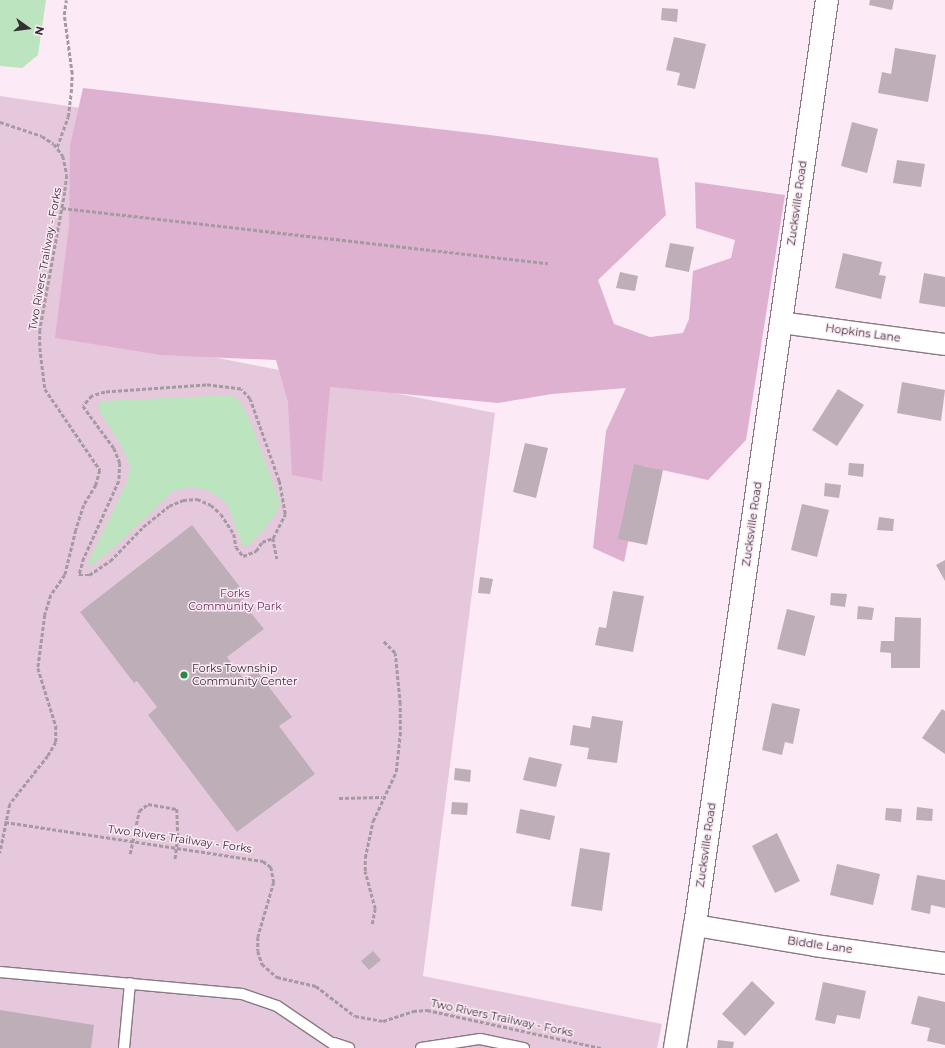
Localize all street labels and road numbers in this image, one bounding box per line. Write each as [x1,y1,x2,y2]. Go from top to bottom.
street label: Zucksville Road [785,160,809,246]
street label: Two Rivers Trailway - Forks [26,186,64,332]
street label: Hopkins Lane [825,321,901,345]
street label: Zucksville Road [740,481,764,567]
street label: Zucksville Road [694,802,718,888]
street label: Two Rivers Trailway - Forks [107,822,253,856]
street label: Biddle Lane [787,934,853,956]
street label: Two Rivers Trailway - Forks [430,996,574,1040]

